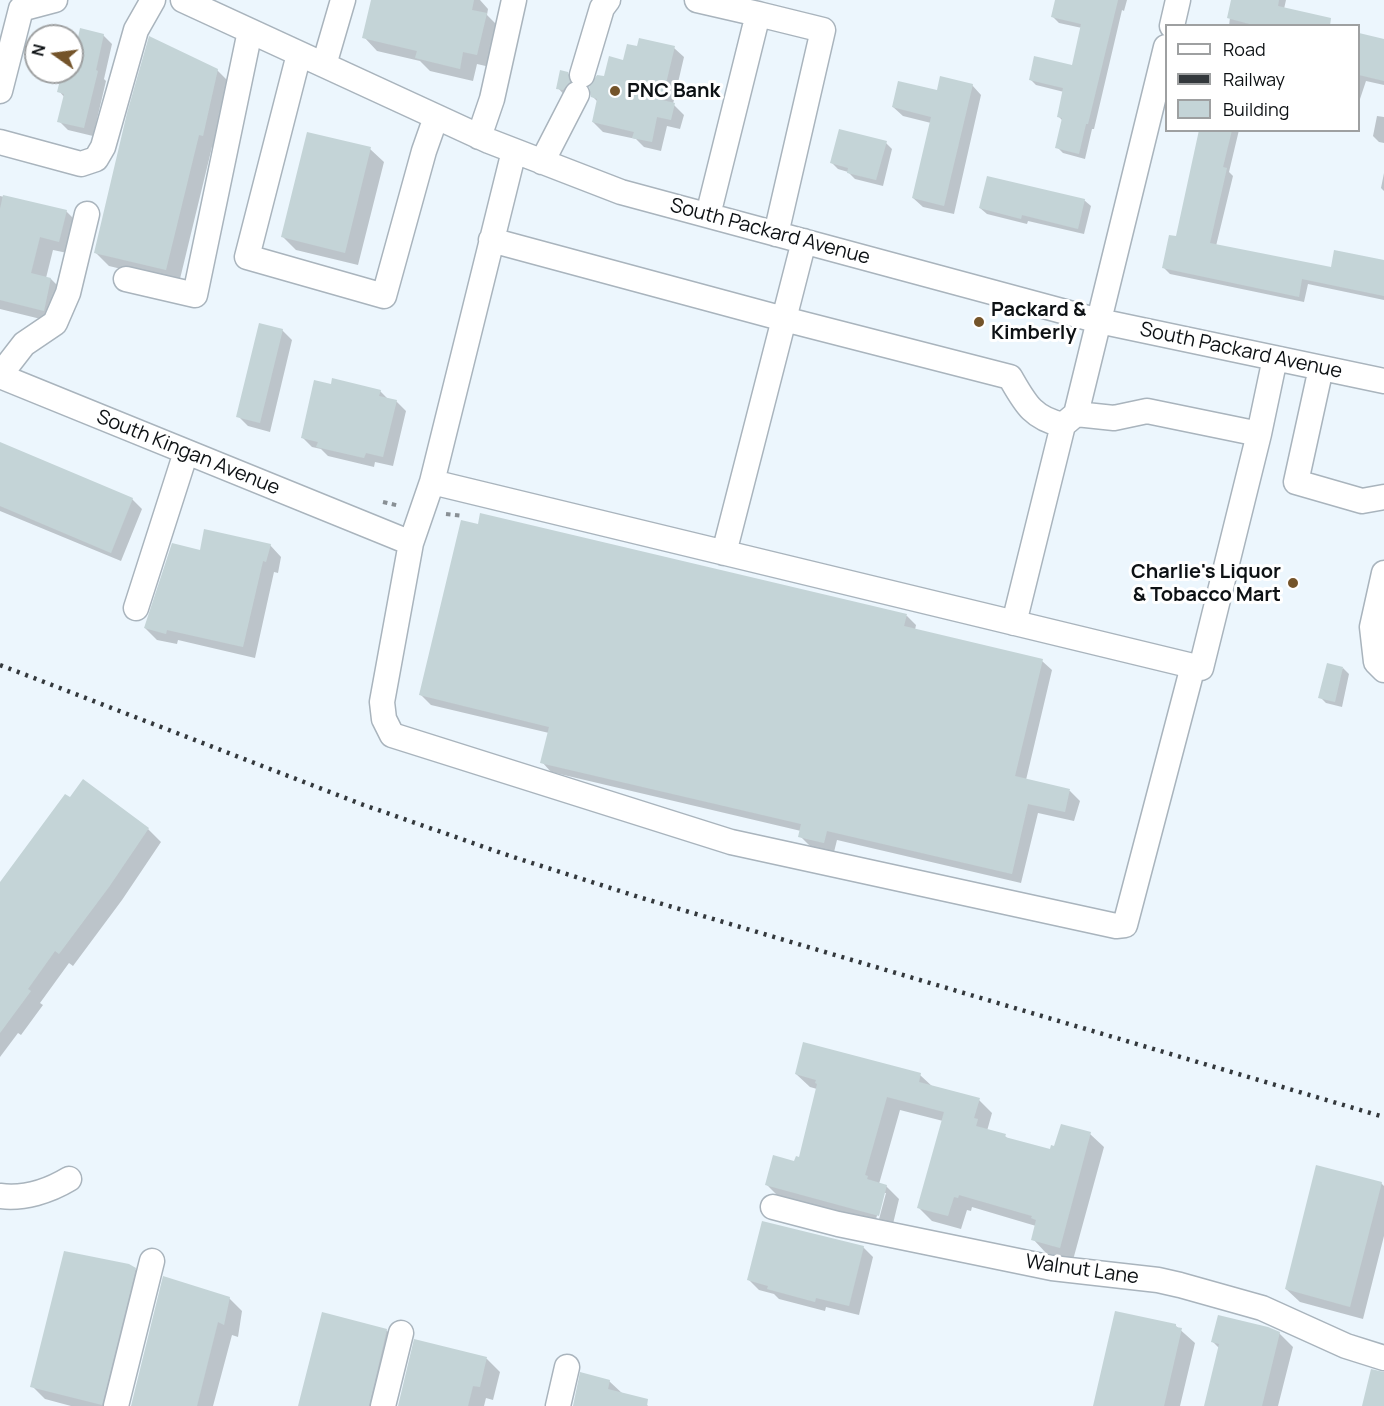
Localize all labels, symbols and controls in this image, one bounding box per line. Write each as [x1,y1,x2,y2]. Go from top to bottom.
north arrow [24,24,84,84]
legend [1165,24,1360,132]
text: Road [1223,37,1266,61]
text: N [26,42,51,58]
text: Railway [1223,67,1285,91]
place label: PNC Bank [627,79,720,103]
marker: PNC Bank [608,84,622,98]
text: Building [1223,97,1289,121]
street label: South Packard Avenue [667,194,873,270]
place label: Packard & Kimberly [991,298,1086,345]
marker: Packard & Kimberly [972,315,986,329]
street label: South Packard Avenue [1138,318,1344,384]
street label: South Kingan Avenue [93,405,283,501]
place label: Charlie's Liquor & Tobacco Mart [1131,560,1281,607]
marker: Charlie's Liquor & Tobacco Mart [1286,576,1300,590]
street label: Walnut Lane [1024,1250,1140,1290]

